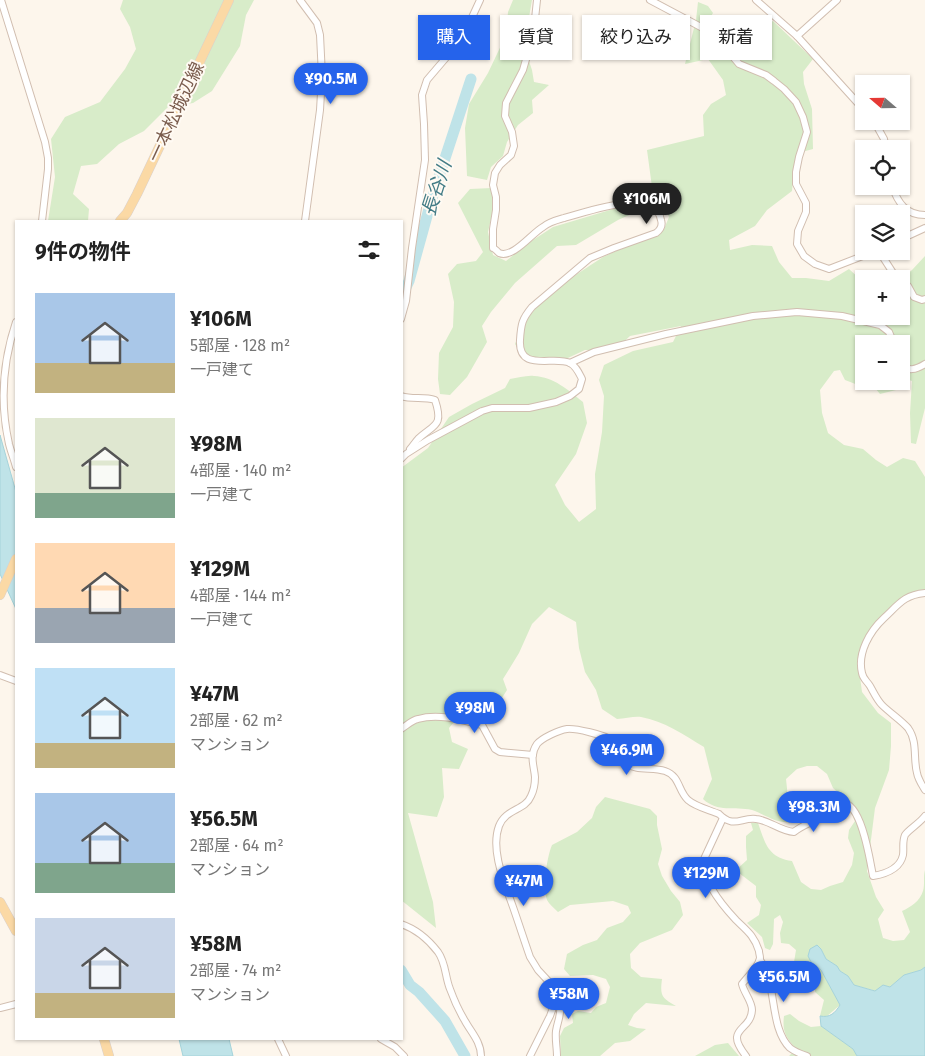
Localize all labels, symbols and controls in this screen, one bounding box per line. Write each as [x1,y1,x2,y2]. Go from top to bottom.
chip: 購入 [418,15,490,60]
chip: 賃貸 [500,15,572,60]
chip: 絞り込み [582,15,690,60]
chip: 新着 [700,15,772,60]
street label: 一本松城辺線 [143,58,209,166]
pin: ¥90.5M [290,62,372,105]
text: ¥90.5M [305,69,357,88]
north arrow [855,75,910,130]
map controls [855,75,910,390]
button: locate [855,140,910,195]
water label: 長谷川 [417,156,457,219]
pin: ¥106M [612,182,682,225]
text: ¥106M [624,189,671,208]
button: layers [855,205,910,260]
icon: filters [355,236,383,264]
text: 9件の物件 [35,239,131,265]
button: + [855,270,910,325]
text: ¥106M [190,306,252,332]
icon: home [75,313,135,373]
button: − [855,335,910,390]
text: 5部屋 · 128 m² [190,336,290,355]
text: 一戸建て [190,360,254,379]
text: ¥98M [190,431,242,457]
icon: home [75,438,135,498]
text: 4部屋 · 140 m² [190,461,291,480]
text: 一戸建て [190,485,254,504]
text: ¥129M [190,556,250,582]
icon: home [75,563,135,623]
text: 4部屋 · 144 m² [190,586,291,605]
text: 一戸建て [190,610,254,629]
text: ¥47M [190,681,239,707]
icon: home [75,688,135,748]
pin: ¥98M [445,692,505,734]
text: ¥98M [455,698,495,717]
text: 2部屋 · 62 m² [190,711,283,730]
pin: ¥46.9M [586,734,668,776]
text: マンション [190,735,270,754]
text: ¥46.9M [601,740,653,759]
pin: ¥98.3M [773,790,855,833]
text: ¥98.3M [788,797,840,816]
text: ¥56.5M [190,806,258,832]
icon: home [75,813,135,873]
text: 2部屋 · 64 m² [190,836,284,855]
pin: ¥129M [671,856,741,899]
text: マンション [190,860,270,879]
text: ¥129M [683,863,729,882]
pin: ¥47M [494,864,554,907]
text: ¥47M [505,871,543,890]
text: ¥58M [190,931,242,957]
icon: home [75,938,135,998]
pin: ¥56.5M [743,960,825,1003]
text: 2部屋 · 74 m² [190,961,282,980]
text: ¥56.5M [758,967,810,986]
pin: ¥58M [539,978,599,1020]
text: ¥58M [549,984,589,1003]
text: マンション [190,985,270,1004]

